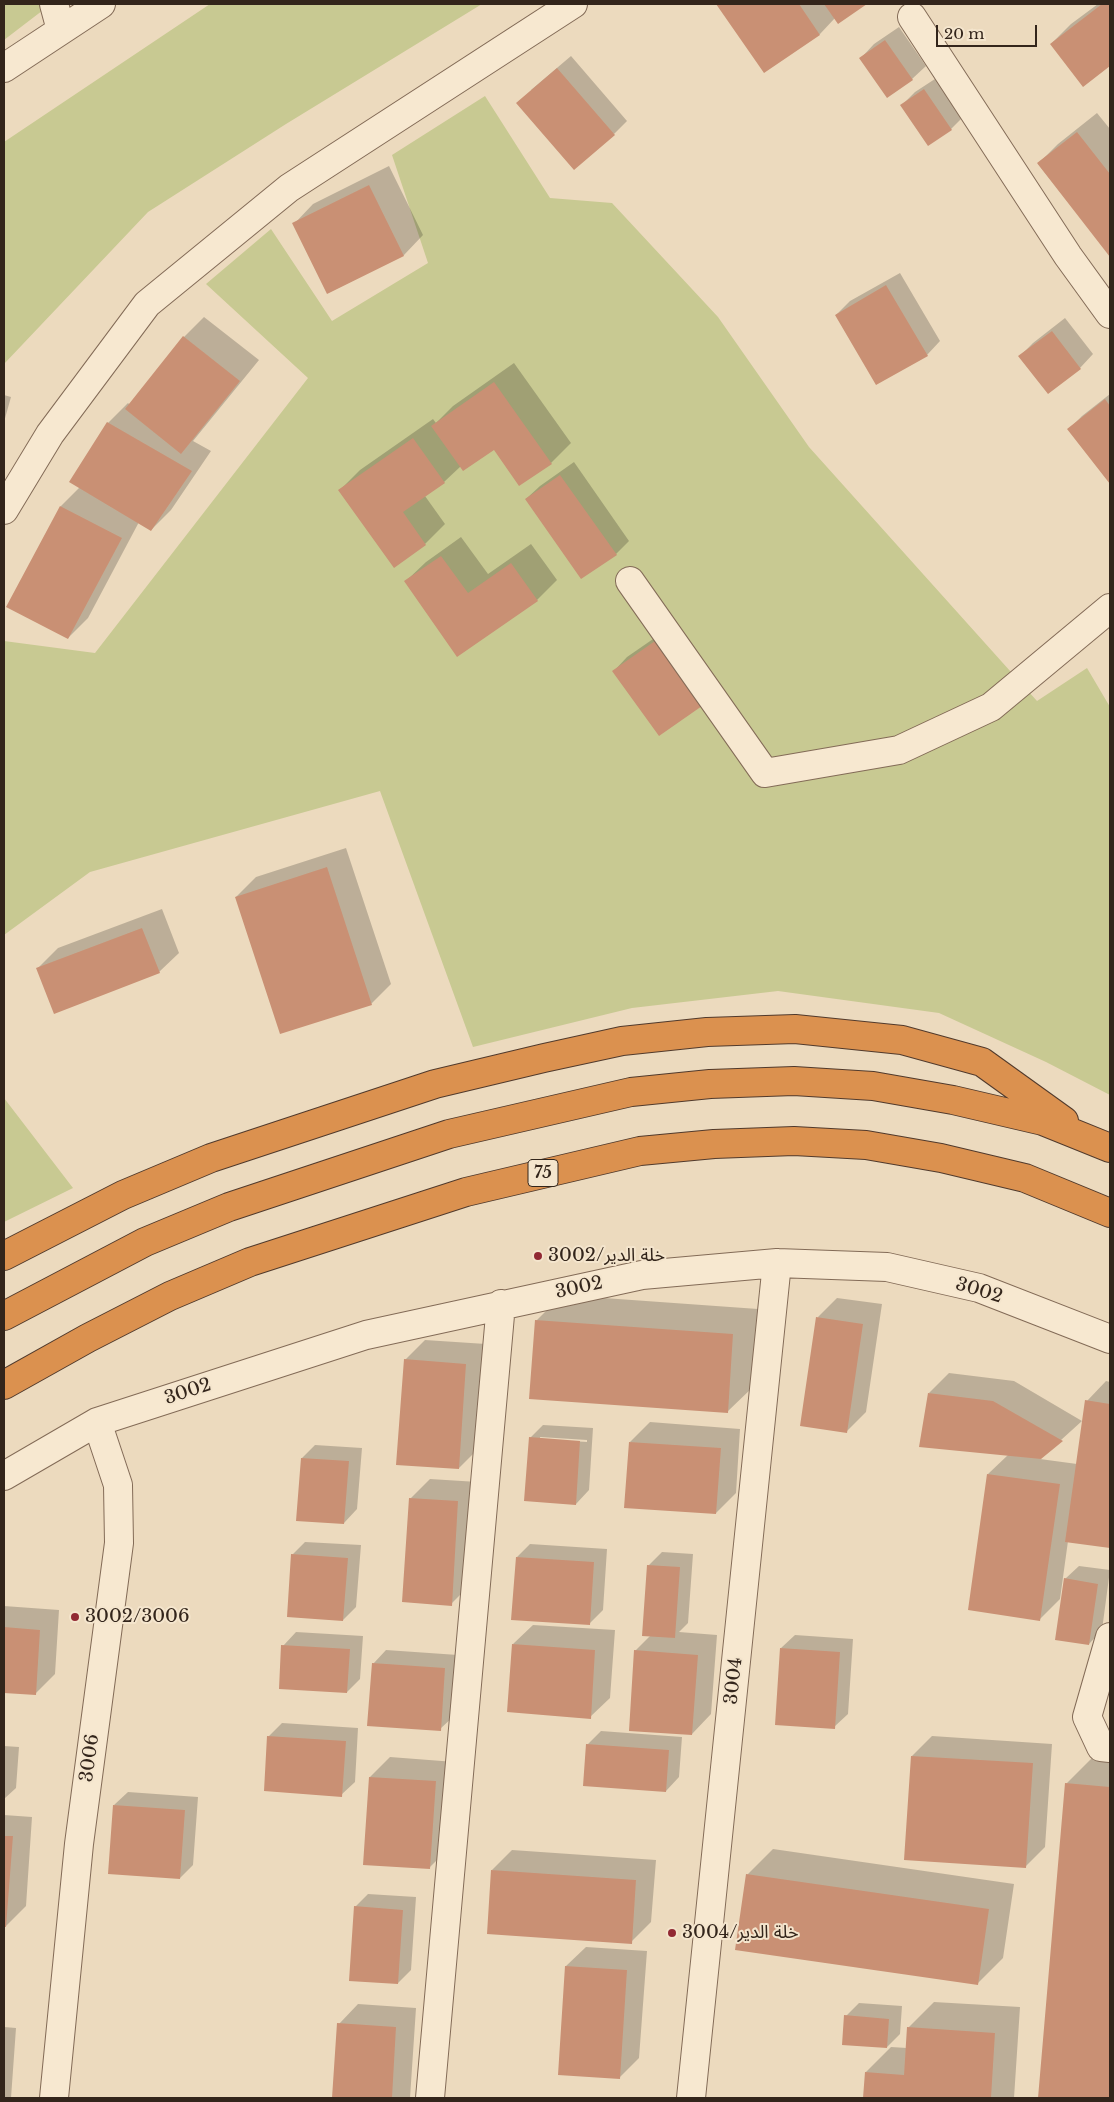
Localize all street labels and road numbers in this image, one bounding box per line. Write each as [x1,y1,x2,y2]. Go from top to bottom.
road number: 75 [528,1160,558,1186]
street label: 3002 [553,1272,605,1304]
street label: 3002 [953,1274,1005,1308]
street label: 3002 [162,1374,214,1410]
street label: 3004 [721,1656,747,1706]
street label: 3006 [76,1733,104,1783]

